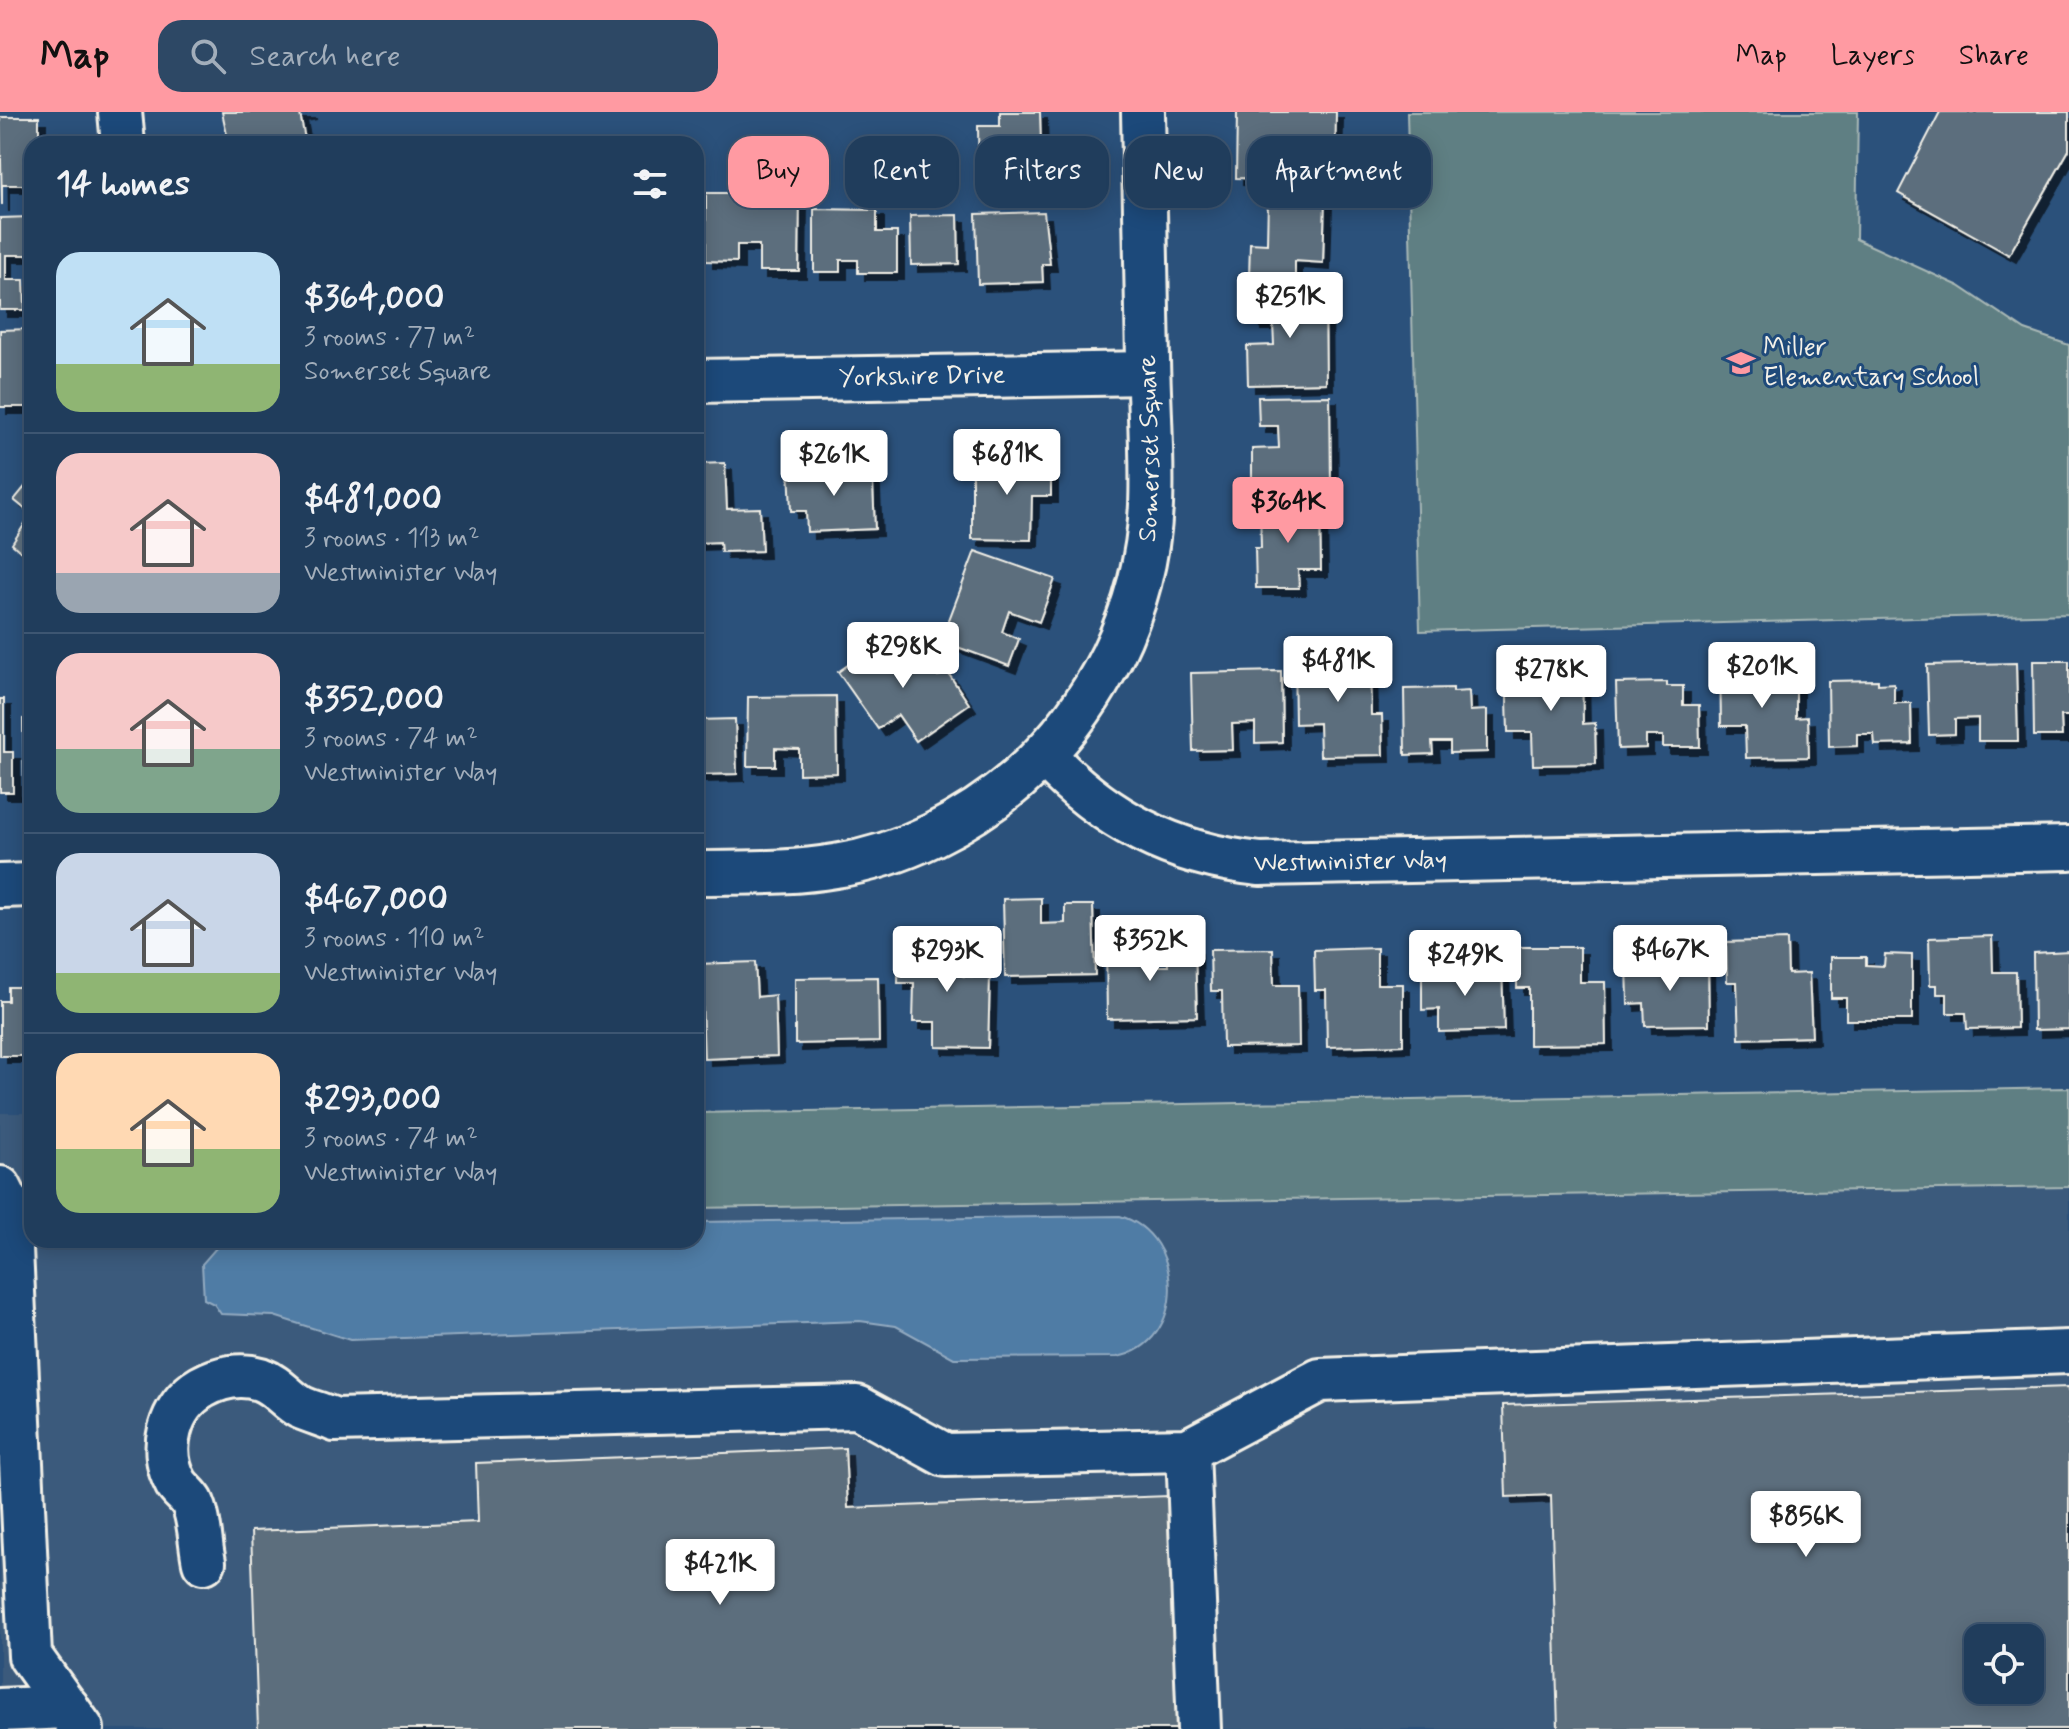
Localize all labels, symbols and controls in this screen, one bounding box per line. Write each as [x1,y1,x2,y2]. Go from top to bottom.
search box [158,20,718,92]
text: Map [40,32,110,81]
icon: search [186,34,230,78]
text: Search here [250,37,401,76]
text: Map [1736,38,1787,75]
text: Layers [1831,38,1915,75]
text: Share [1959,38,2029,75]
chip: Buy [728,136,829,208]
chip: Rent [845,136,959,208]
chip: Filters [975,136,1109,208]
chip: New [1125,136,1231,208]
chip: Apartment [1247,136,1431,208]
text: 14 homes [56,162,190,207]
icon: filters [628,162,672,206]
pin: $251K [1234,272,1346,340]
text: $364,000 [304,276,444,321]
text: $251K [1255,281,1325,315]
icon: home [120,284,216,380]
text: 3 rooms · 77 m² [304,321,475,355]
place label: Miller Elementary School [1763,331,1979,395]
school or university icon: Miller Elementary School [1726,348,1756,378]
street label: Somerset Square [1131,354,1169,544]
text: Somerset Square [304,355,491,389]
street label: Yorkshire Drive [838,359,1006,395]
pin: $681K [951,429,1063,497]
pin: $261K [778,430,890,498]
text: $681K [971,438,1043,472]
text: $261K [799,439,869,473]
text: $481,000 [304,477,442,522]
pin: $364K [1232,477,1344,545]
icon: home [120,485,216,581]
text: $364K [1250,486,1326,520]
text: 3 rooms · 113 m² [304,522,480,556]
text: Westminister Way [304,556,498,590]
pin: $298K [847,622,959,690]
text: $298K [865,631,941,665]
pin: $481K [1282,636,1394,704]
pin: $201K [1706,642,1818,710]
text: $481K [1301,645,1375,679]
pin: $278K [1495,645,1607,713]
text: $201K [1726,651,1798,685]
text: $278K [1514,654,1588,688]
text: $352,000 [304,677,444,722]
icon: home [120,685,216,781]
text: 3 rooms · 74 m² [304,722,478,756]
text: Westminister Way [304,756,498,790]
street label: Westminister Way [1253,843,1447,881]
text: $467,000 [304,877,448,922]
icon: home [120,885,216,981]
pin: $352K [1094,915,1206,983]
text: 3 rooms · 110 m² [304,922,485,956]
text: $352K [1113,924,1187,958]
pin: $467K [1614,925,1726,993]
pin: $293K [891,926,1003,994]
pin: $249K [1409,930,1521,998]
text: $467K [1631,934,1709,968]
text: $293K [911,935,983,969]
text: $249K [1427,939,1503,973]
text: Westminister Way [304,956,498,990]
text: $293,000 [304,1077,441,1122]
icon: home [120,1085,216,1181]
text: 3 rooms · 74 m² [304,1122,478,1156]
text: Westminister Way [304,1156,498,1190]
pin: $856K [1750,1491,1862,1559]
text: $856K [1769,1500,1843,1534]
pin: $421K [664,1539,776,1607]
text: $421K [684,1548,756,1582]
map controls [1964,1624,2044,1704]
button: locate [1964,1624,2044,1704]

